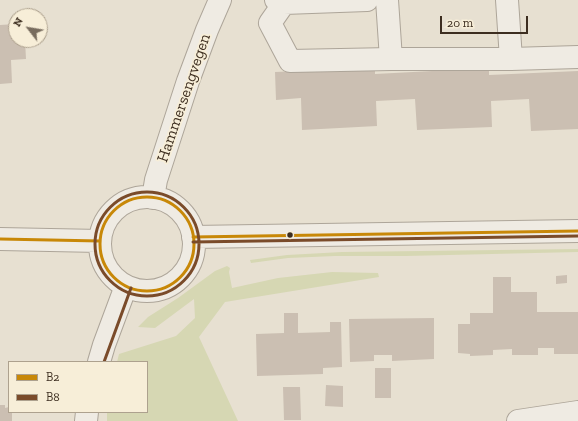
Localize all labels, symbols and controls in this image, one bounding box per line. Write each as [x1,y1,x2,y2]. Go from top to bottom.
north arrow [8,8,48,48]
scale bar [442,8,530,34]
text: N [10,15,26,29]
text: 20 m [447,16,473,30]
street label: Hammersengvegen [153,31,215,165]
unlabelled marker [285,230,295,240]
legend [8,361,148,413]
text: B2 [46,370,59,384]
text: B8 [46,390,60,404]

